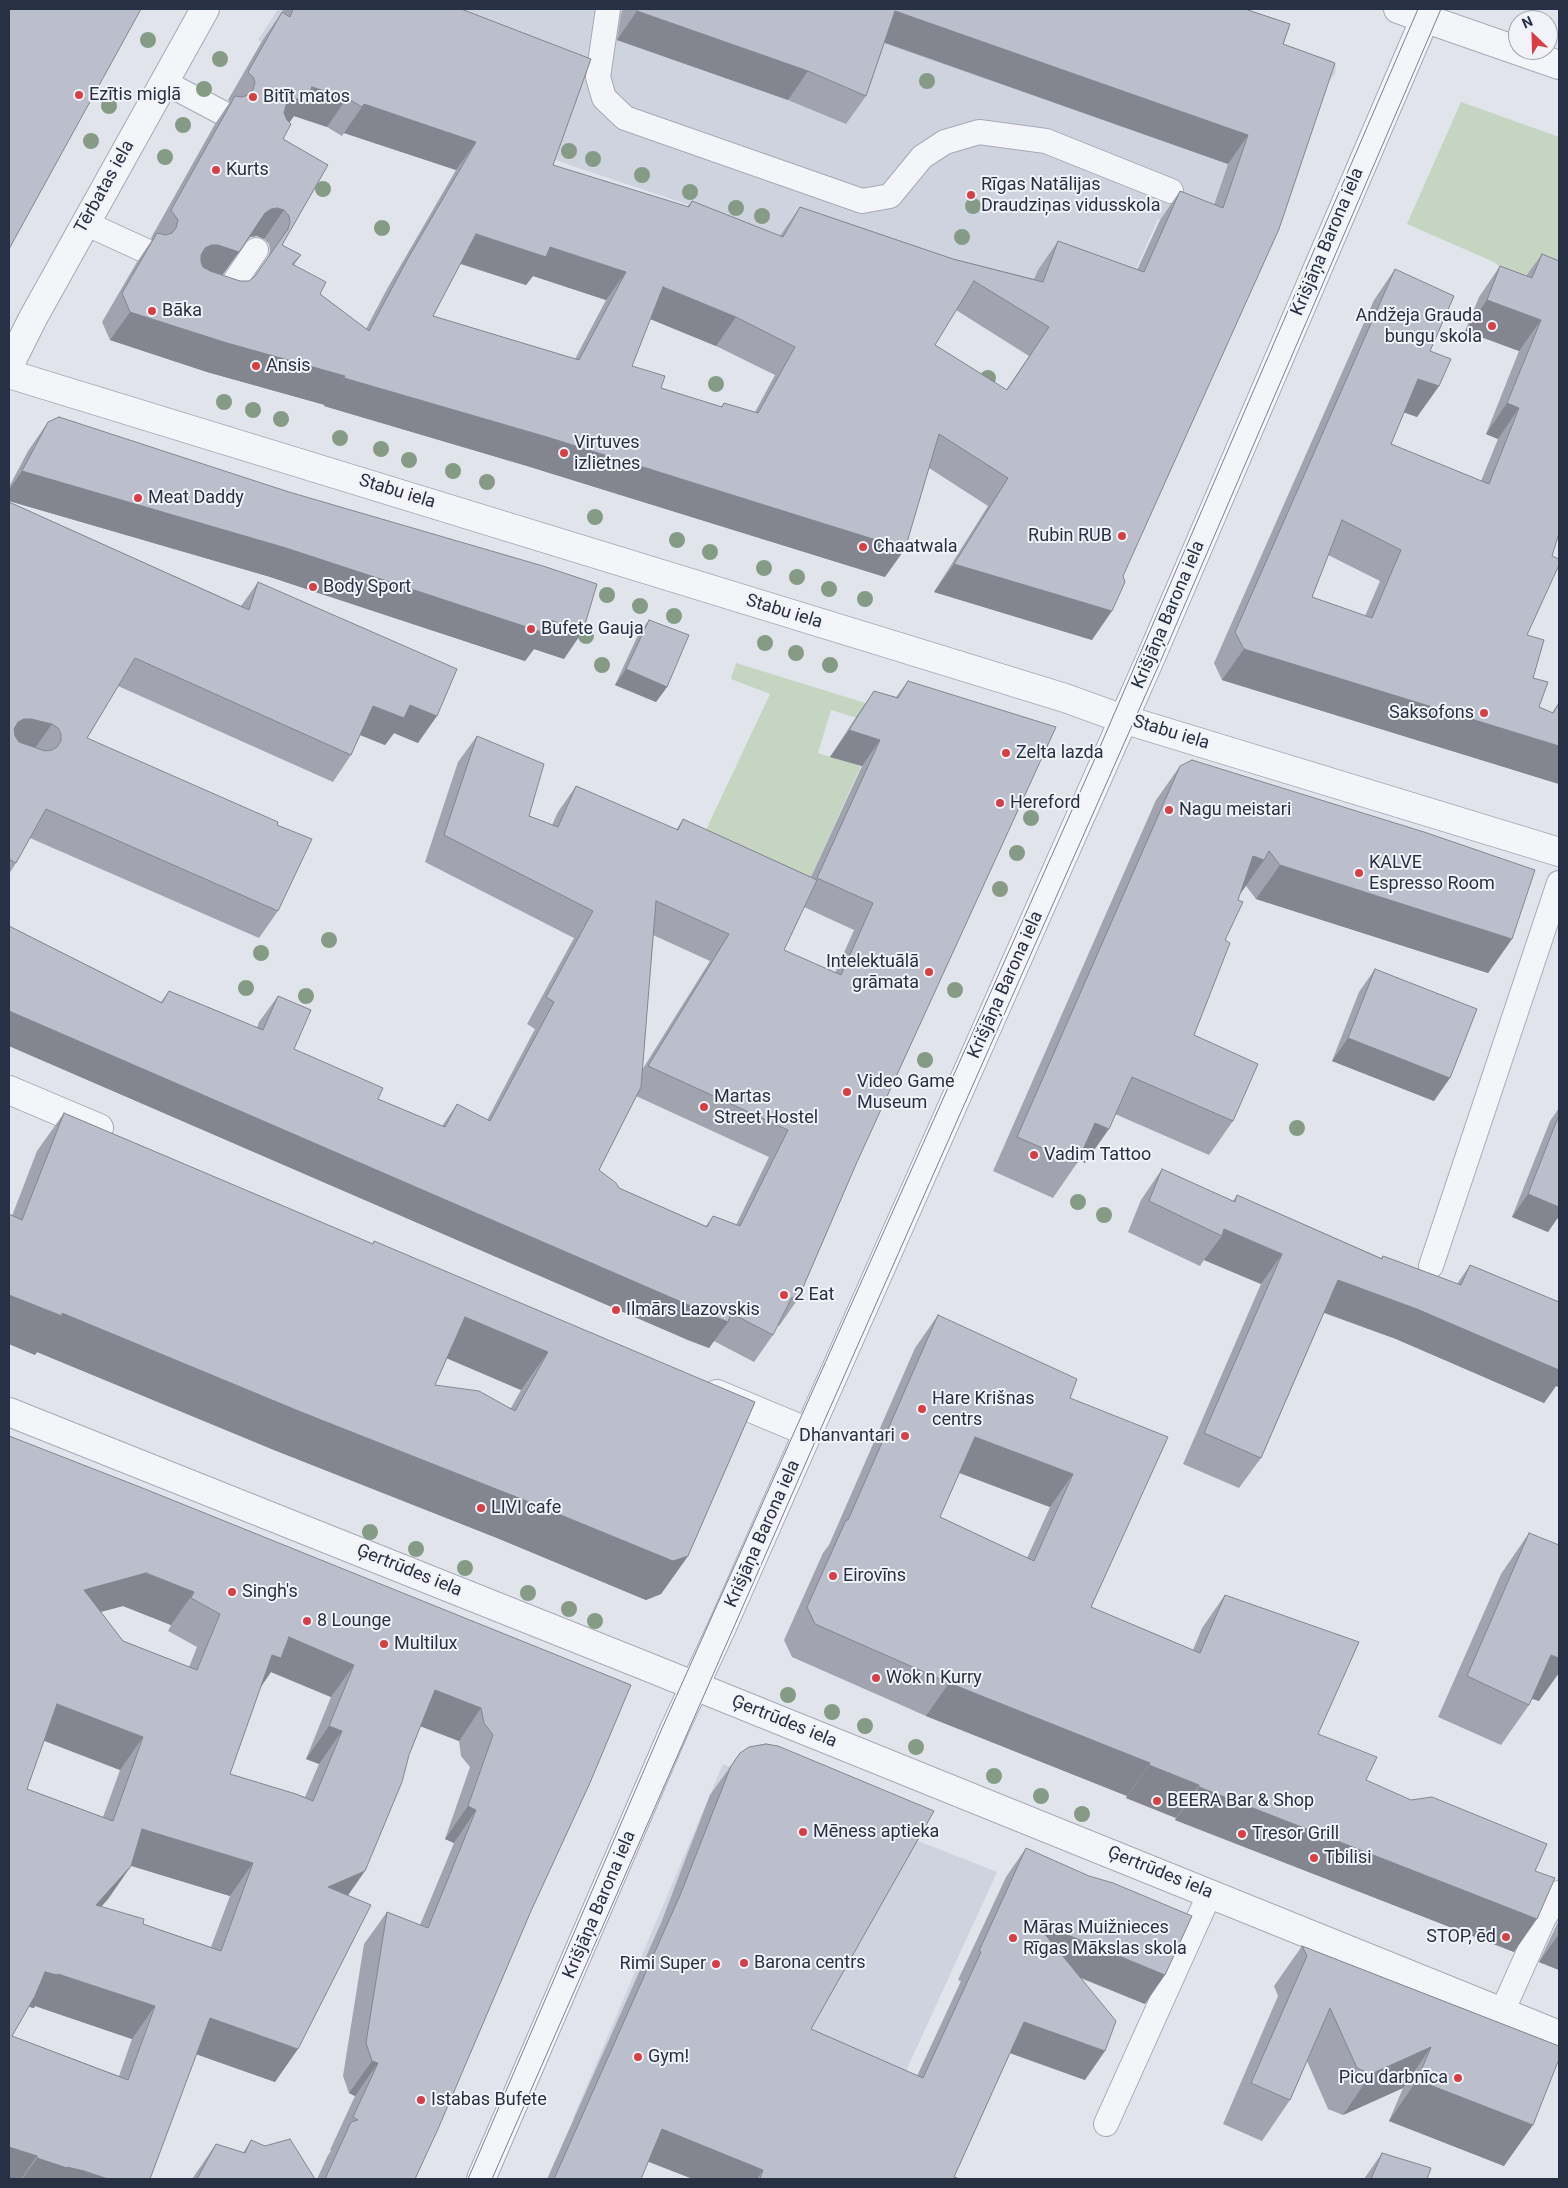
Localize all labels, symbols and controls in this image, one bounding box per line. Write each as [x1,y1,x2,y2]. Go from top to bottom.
north arrow [1508,10,1558,60]
text: N [1520,13,1535,32]
place label: Ezītis miglā [89,84,181,106]
place label: Bitīt matos [263,86,350,108]
marker: Ezītis miglā [73,89,85,101]
marker: Bitīt matos [247,91,259,103]
street label: Tērbatas iela [71,137,139,237]
place label: Kurts [226,159,269,181]
marker: Kurts [210,164,222,176]
street label: Krišjāņa Barona iela [1287,165,1369,319]
place label: Rīgas Natālijas Draudziņas vidusskola [981,174,1161,216]
marker: Rīgas Natālijas Draudziņas vidusskola [965,189,977,201]
place label: Bāka [162,300,202,322]
marker: Bāka [146,305,158,317]
place label: Andžeja Grauda bungu skola [1356,305,1482,348]
marker: Andžeja Grauda bungu skola [1486,320,1498,332]
place label: Ansis [266,355,311,377]
marker: Ansis [250,360,262,372]
place label: Virtuves izlietnes [574,432,640,474]
marker: Virtuves izlietnes [558,447,570,459]
street label: Stabu iela [356,470,438,514]
place label: Meat Daddy [148,487,244,509]
marker: Meat Daddy [132,492,144,504]
place label: Rubin RUB [1028,525,1112,547]
marker: Rubin RUB [1116,530,1128,542]
place label: Chaatwala [873,536,958,558]
street label: Krišjāņa Barona iela [1128,538,1210,692]
marker: Chaatwala [857,541,869,553]
place label: Body Sport [323,576,411,598]
marker: Body Sport [307,581,319,593]
street label: Stabu iela [743,590,825,634]
place label: Bufete Gauja [541,618,644,640]
marker: Bufete Gauja [525,623,537,635]
place label: Saksofons [1389,702,1474,724]
marker: Saksofons [1478,707,1490,719]
street label: Stabu iela [1130,711,1212,755]
place label: Zelta lazda [1016,742,1104,764]
marker: Zelta lazda [1000,747,1012,759]
place label: Hereford [1010,792,1080,814]
marker: Hereford [994,797,1006,809]
place label: Nagu meistari [1179,799,1291,821]
marker: Nagu meistari [1163,804,1175,816]
place label: KALVE Espresso Room [1369,852,1495,894]
marker: KALVE Espresso Room [1353,867,1365,879]
street label: Krišjāņa Barona iela [964,908,1048,1062]
place label: Intelektuālā grāmata [826,951,919,994]
marker: Intelektuālā grāmata [923,966,935,978]
place label: Video Game Museum [857,1071,955,1114]
place label: Martas Street Hostel [714,1086,818,1128]
marker: Video Game Museum [841,1086,853,1098]
marker: Martas Street Hostel [698,1101,710,1113]
place label: Vadim Tattoo [1044,1144,1151,1166]
marker: Vadim Tattoo [1028,1149,1040,1161]
place label: 2 Eat [794,1284,834,1306]
marker: 2 Eat [778,1289,790,1301]
place label: Ilmārs Lazovskis [626,1299,760,1321]
marker: Ilmārs Lazovskis [610,1304,622,1316]
place label: Hare Krišnas centrs [932,1388,1035,1430]
marker: Hare Krišnas centrs [916,1403,928,1415]
place label: Dhanvantari [799,1425,895,1447]
marker: Dhanvantari [899,1430,911,1442]
street label: Krišjāņa Barona iela [721,1457,805,1611]
place label: LIVI cafe [491,1497,561,1519]
marker: LIVI cafe [475,1502,487,1514]
street label: Ģertrūdes iela [353,1540,465,1602]
place label: Eirovīns [843,1565,906,1587]
marker: Eirovīns [827,1570,839,1582]
place label: Singh's [242,1581,298,1603]
marker: Singh's [226,1586,238,1598]
place label: 8 Lounge [317,1610,391,1632]
marker: 8 Lounge [301,1615,313,1627]
place label: Multilux [394,1633,458,1655]
marker: Multilux [378,1638,390,1650]
place label: Wok n Kurry [886,1667,982,1689]
marker: Wok n Kurry [870,1672,882,1684]
street label: Ģertrūdes iela [728,1691,840,1753]
place label: BEERA Bar & Shop [1167,1790,1314,1812]
marker: BEERA Bar & Shop [1151,1795,1163,1807]
place label: Mēness aptieka [813,1821,939,1843]
place label: Tresor Grill [1252,1823,1339,1845]
marker: Mēness aptieka [797,1826,809,1838]
street label: Krišjāņa Barona iela [559,1828,641,1982]
marker: Tresor Grill [1236,1828,1248,1840]
street label: Ģertrūdes iela [1104,1842,1216,1904]
place label: Tbilisi [1324,1847,1372,1869]
marker: Tbilisi [1308,1852,1320,1864]
place label: Māras Muižnieces Rīgas Mākslas skola [1023,1917,1187,1960]
place label: STOP, ēd [1426,1926,1496,1948]
marker: STOP, ēd [1500,1931,1512,1943]
marker: Māras Muižnieces Rīgas Mākslas skola [1007,1932,1019,1944]
place label: Barona centrs [754,1952,866,1974]
place label: Rimi Super [620,1953,706,1975]
marker: Barona centrs [738,1957,750,1969]
marker: Rimi Super [710,1958,722,1970]
place label: Gym! [648,2046,689,2068]
marker: Gym! [632,2051,644,2063]
place label: Picu darbnīca [1339,2067,1448,2089]
marker: Picu darbnīca [1452,2072,1464,2084]
place label: Istabas Bufete [431,2089,547,2111]
marker: Istabas Bufete [415,2094,427,2106]

